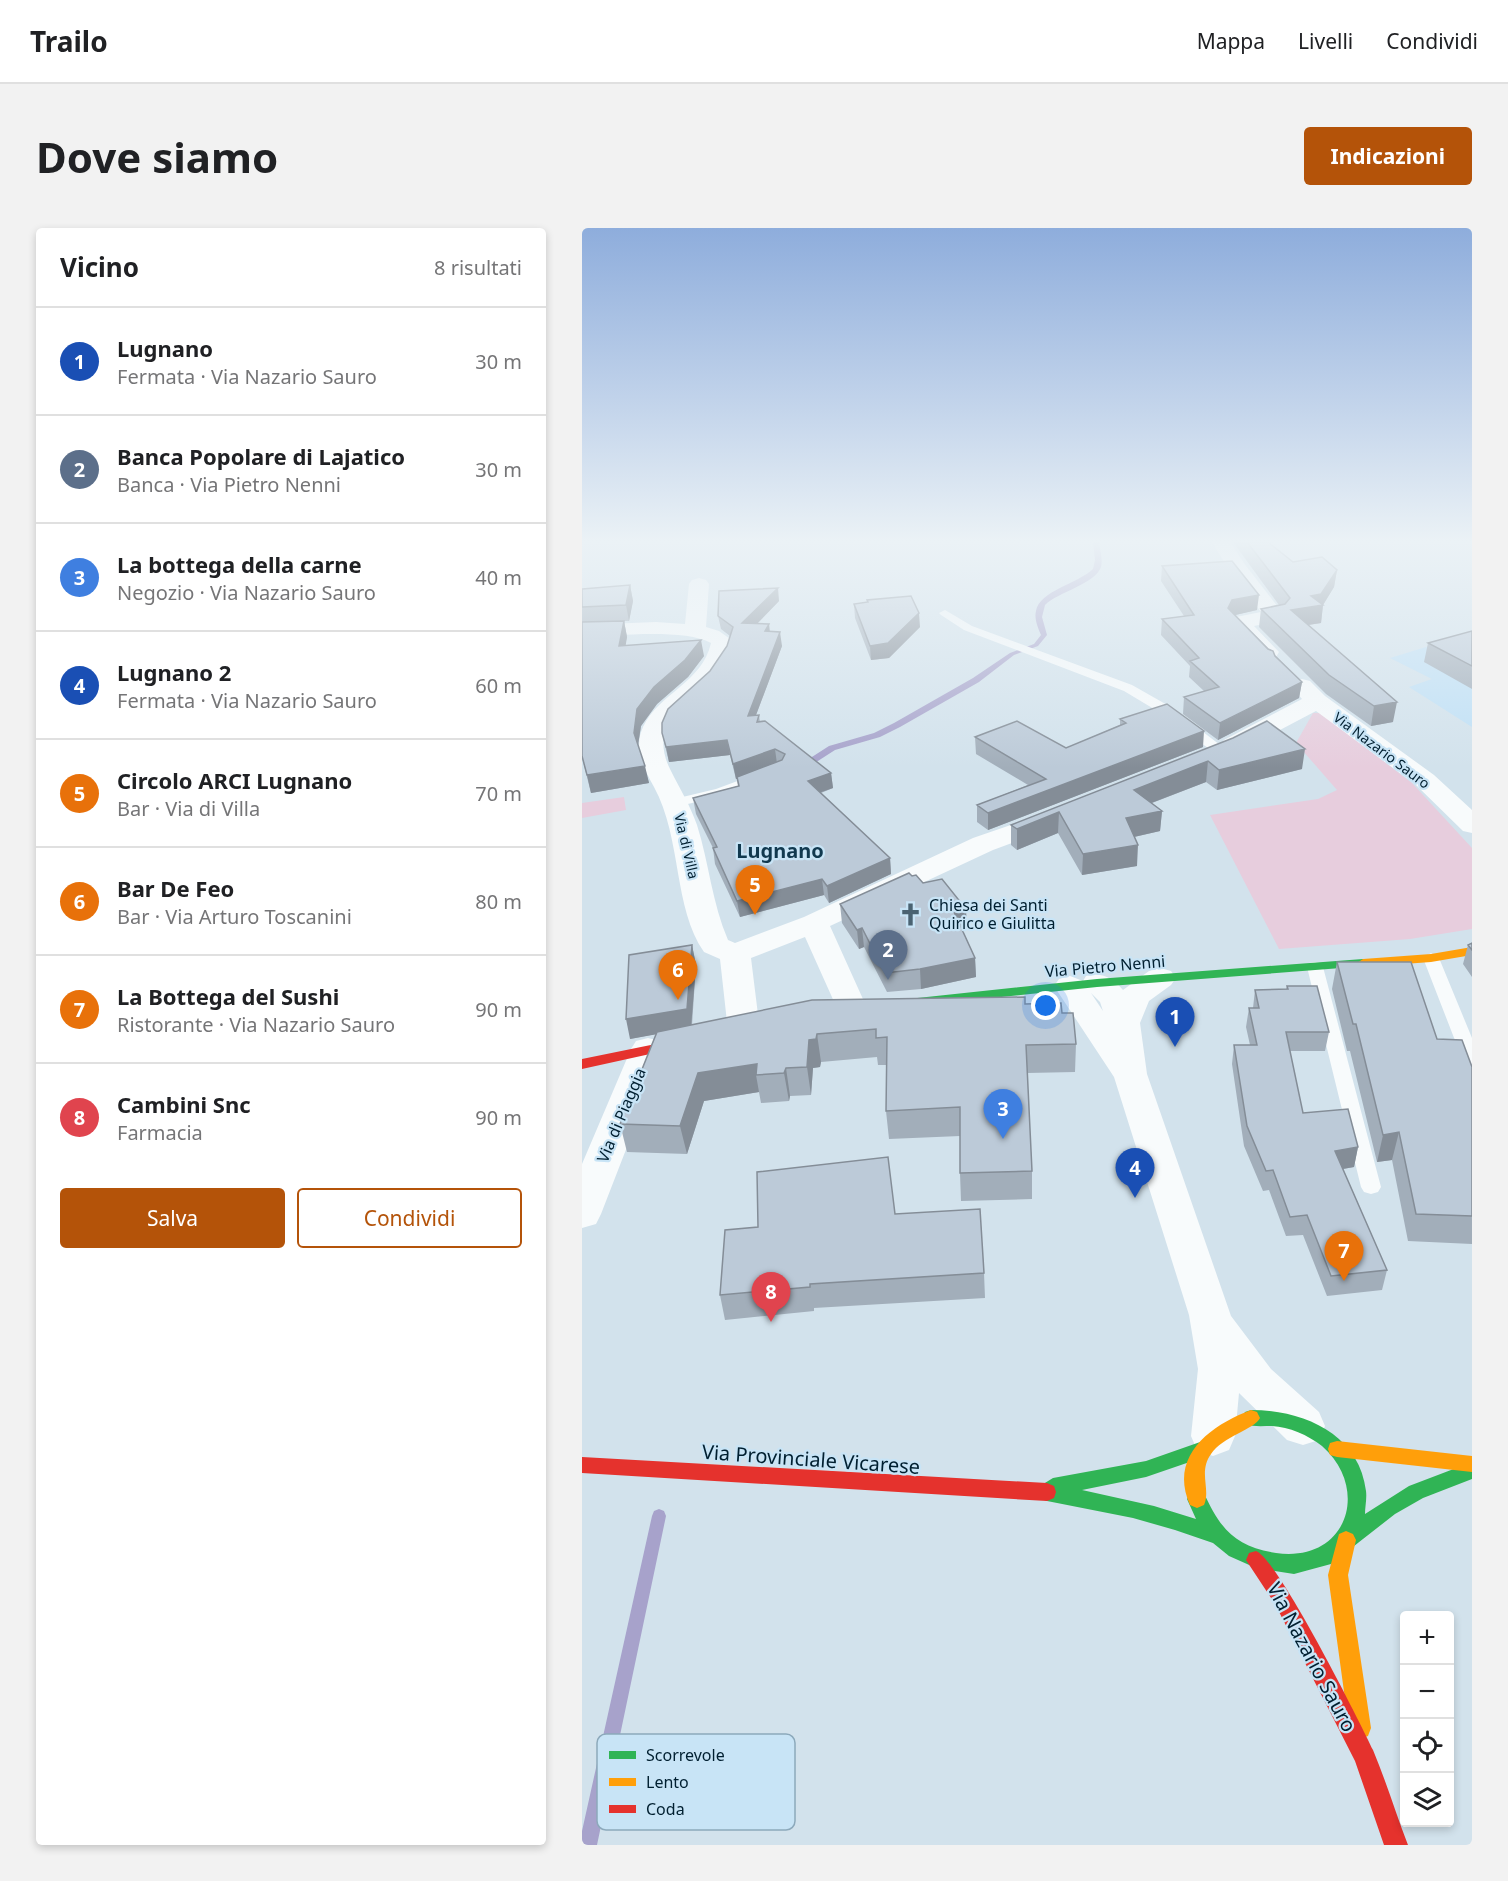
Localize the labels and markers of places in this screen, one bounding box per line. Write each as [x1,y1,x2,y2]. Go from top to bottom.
pin: 5 [736,866,774,915]
place label: Chiesa dei Santi Quirico e Giulitta [929,894,1055,934]
church icon: Chiesa dei Santi Quirico e Giulitta [898,901,924,927]
pin: 2 [868,930,908,980]
pin: 6 [658,950,698,1000]
pin: 1 [1156,998,1194,1047]
pin: 3 [984,1090,1022,1139]
pin: 4 [1116,1148,1154,1198]
pin: 7 [1324,1232,1364,1281]
pin: 8 [752,1272,790,1322]

